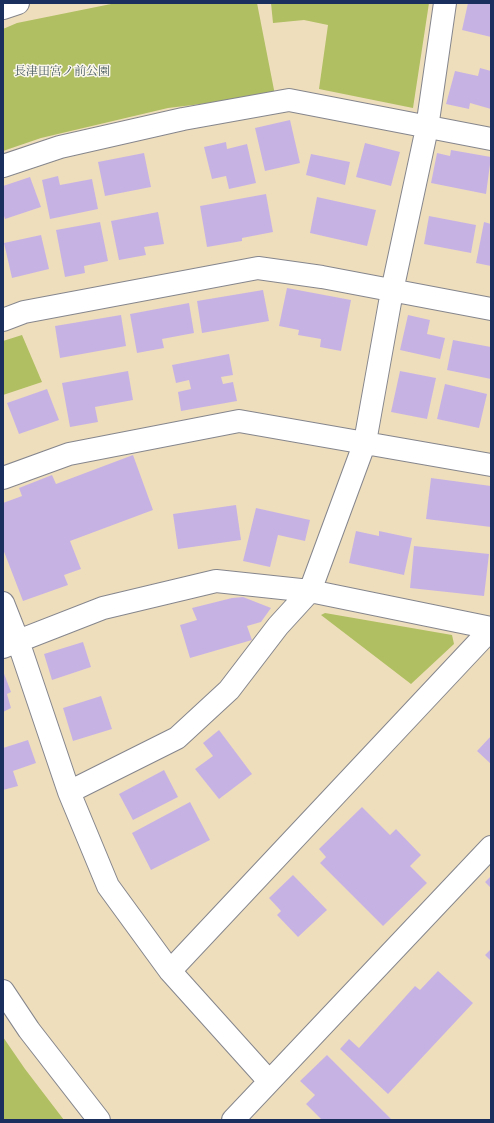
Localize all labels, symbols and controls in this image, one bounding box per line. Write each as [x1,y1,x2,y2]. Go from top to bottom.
park label: 長津田宮ノ前公園 [14,66,110,80]

